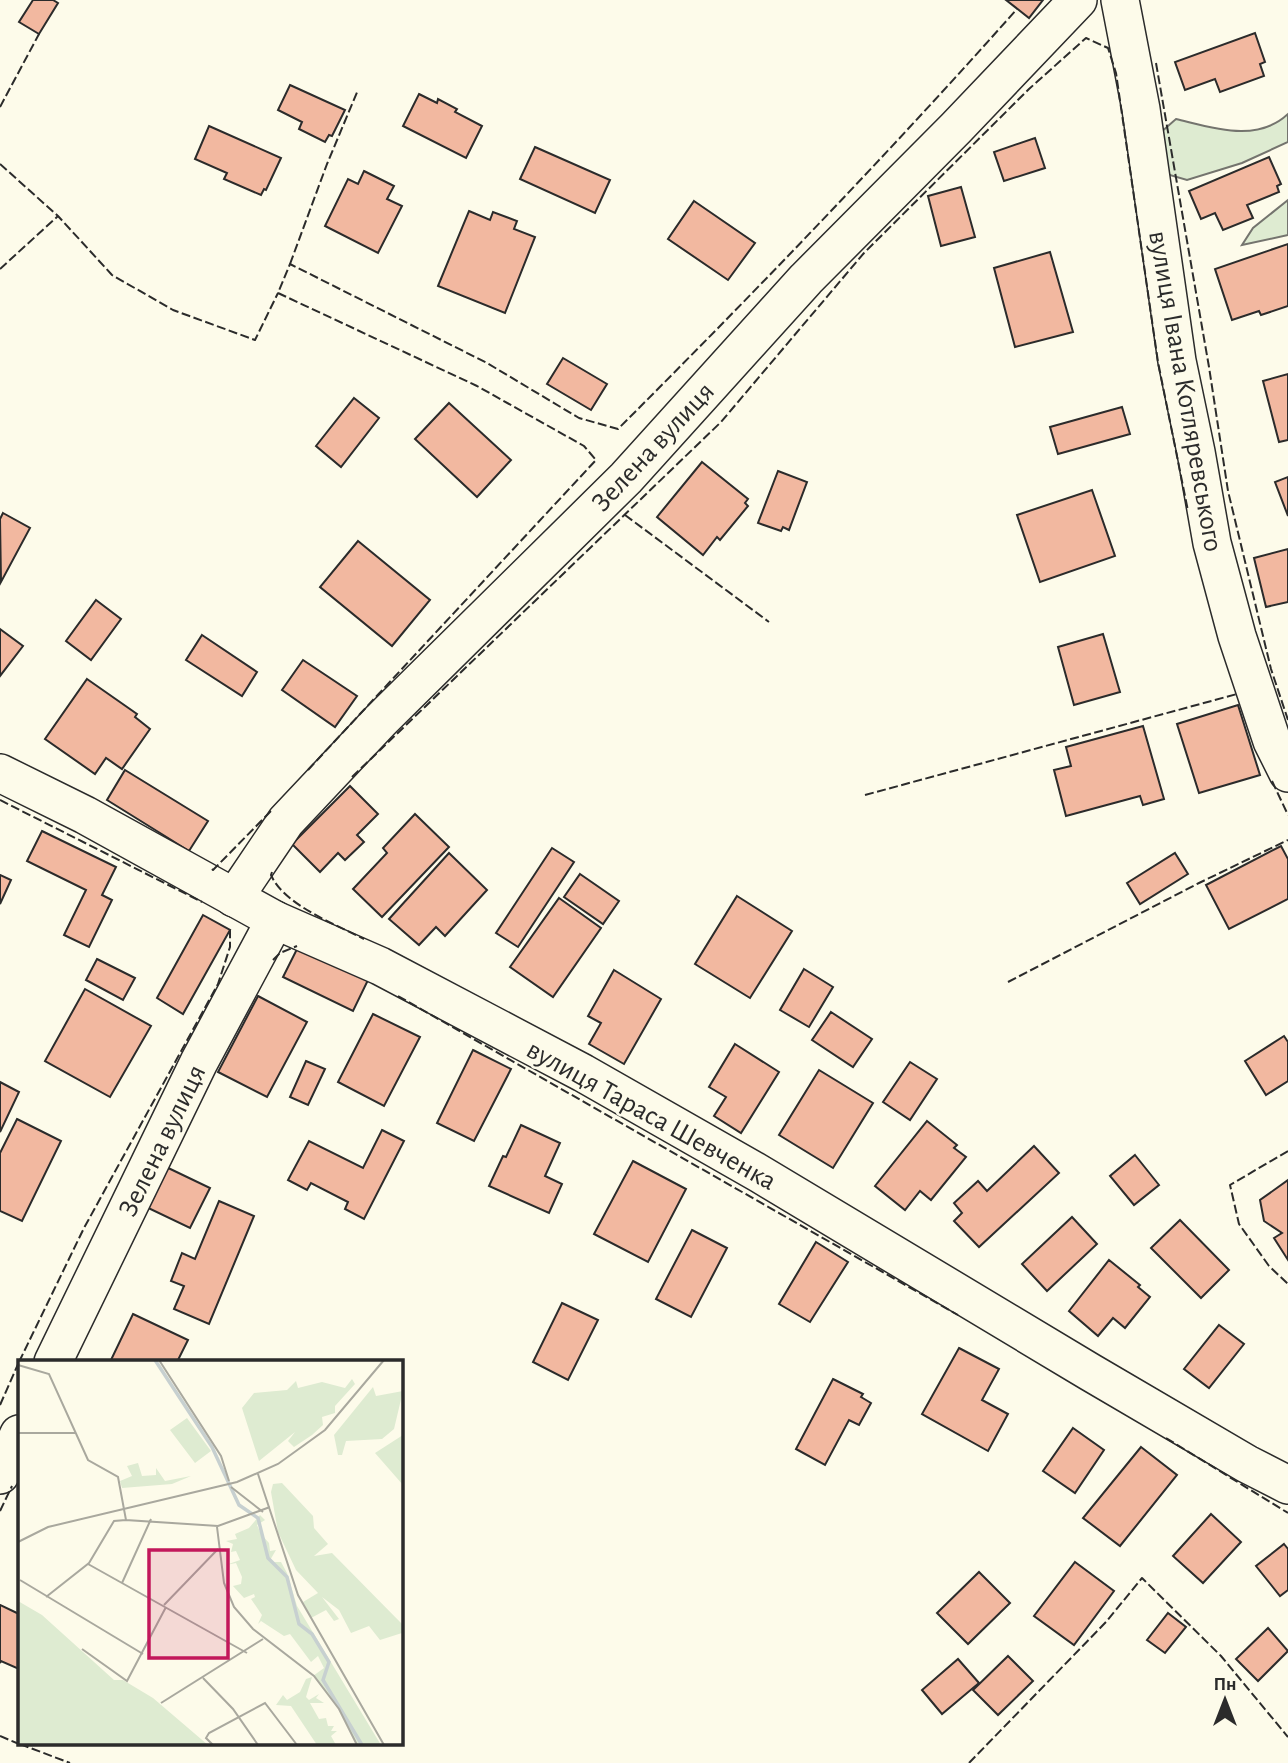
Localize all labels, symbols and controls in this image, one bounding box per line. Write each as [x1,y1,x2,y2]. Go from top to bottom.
street label: вулиця Івана Котляревського [1143,229,1227,554]
street label: Зелена вулиця [587,377,720,517]
street label: вулиця Тараса Шевченка [521,1035,781,1196]
street label: Зелена вулиця [114,1061,212,1221]
inset map [18,1360,402,1746]
north arrow [1190,1665,1260,1735]
text: Пн [1213,1675,1237,1694]

